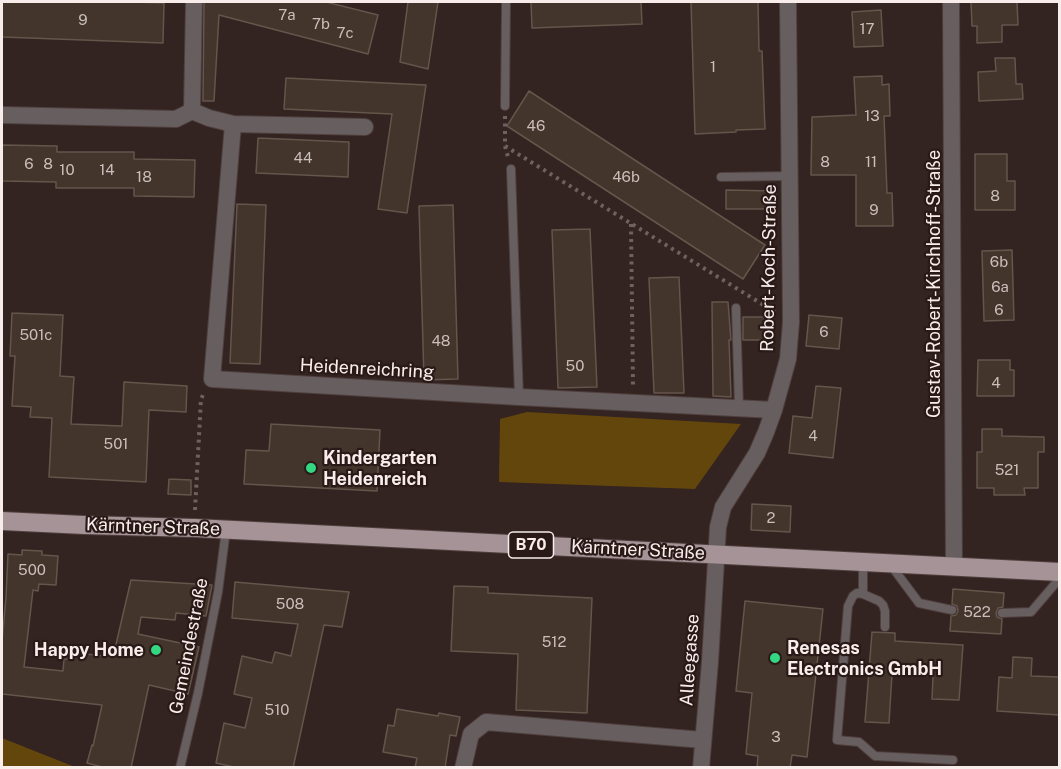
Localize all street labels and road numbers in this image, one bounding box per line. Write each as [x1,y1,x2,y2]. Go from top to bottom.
street label: Gustav-Robert-Kirchhoff-Straße [923,150,945,418]
street label: Robert-Koch-Straße [757,184,781,352]
street label: Heidenreichring [299,355,435,383]
street label: Kärntner Straße [86,514,220,540]
road number: B70 [508,532,554,558]
street label: Kärntner Straße [570,536,706,564]
street label: Gemeindestraße [165,576,213,716]
street label: Alleegasse [676,613,704,707]

